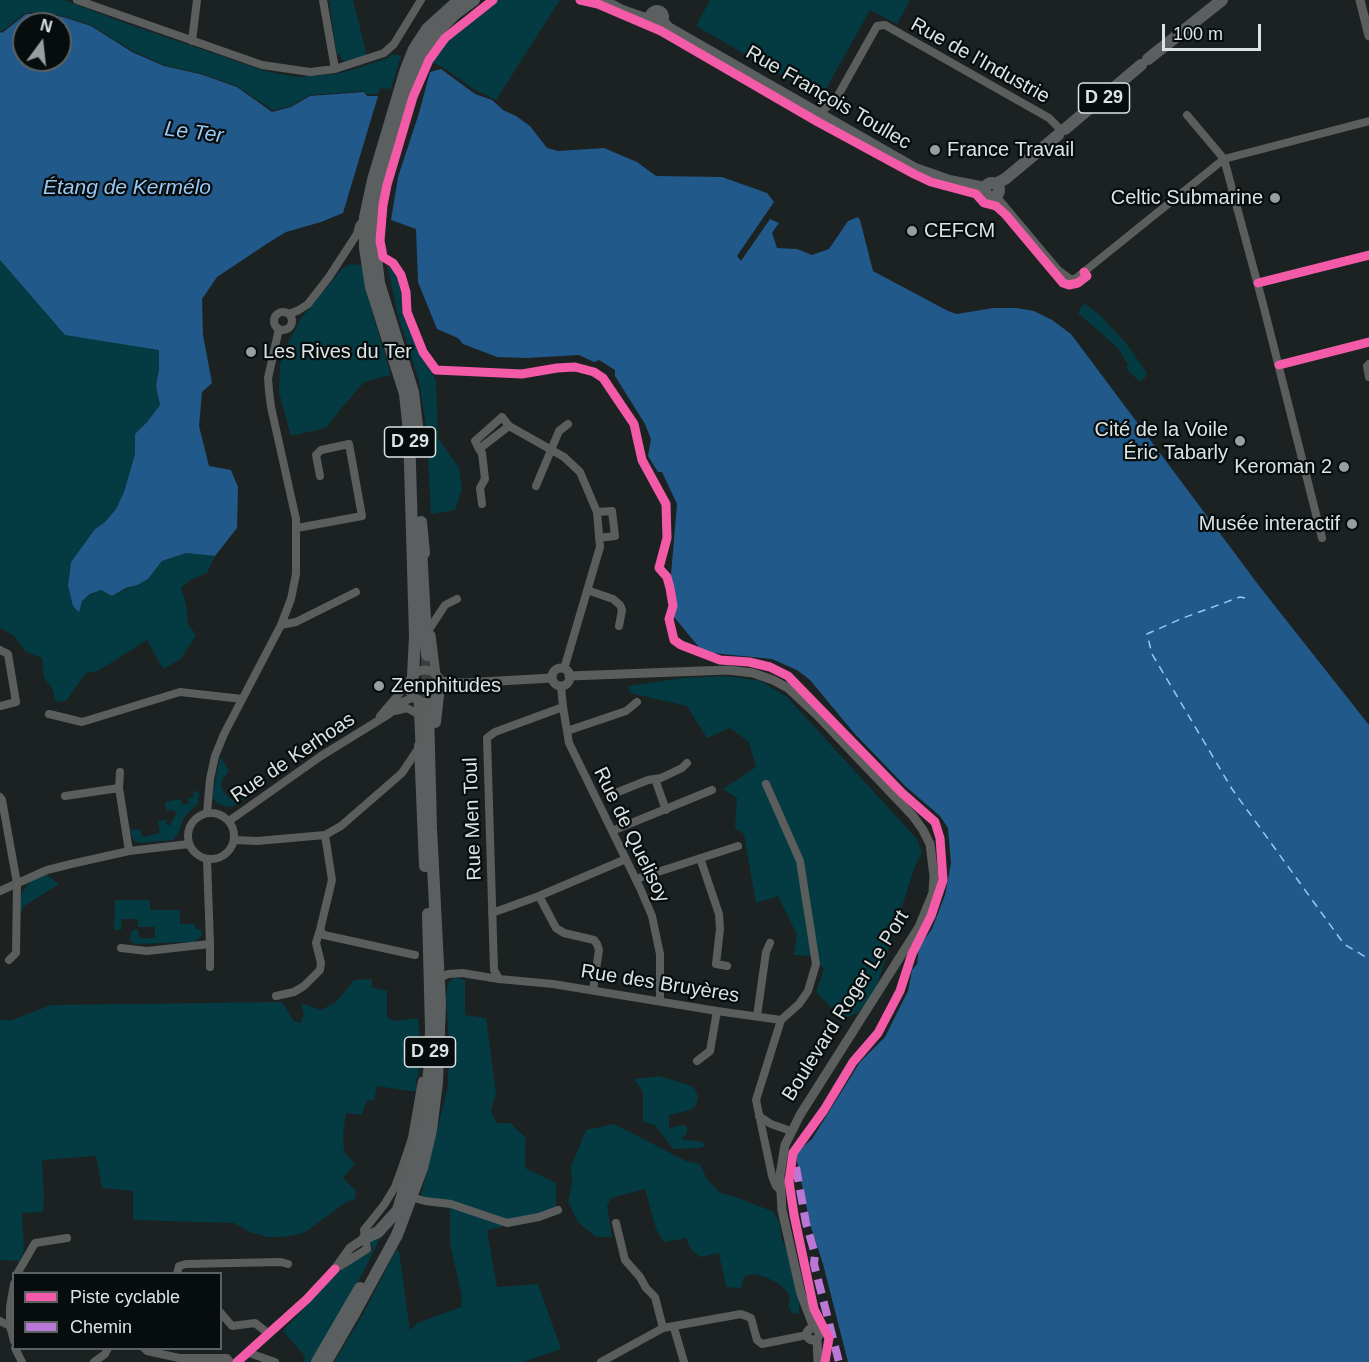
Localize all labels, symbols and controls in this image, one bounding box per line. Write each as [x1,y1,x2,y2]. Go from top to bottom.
north arrow [12,12,72,72]
scale bar [1165,12,1264,50]
street label: Rue de l'Industrie [906,13,1054,109]
text: N [38,16,54,36]
text: 100 m [1173,24,1223,44]
street label: Rue François Toullec [741,41,915,155]
road number: D 29 [1078,83,1130,113]
water label: Le Ter [163,117,225,149]
place label: France Travail [947,138,1074,162]
marker: France Travail [928,143,942,157]
water label: Étang de Kermélo [43,175,211,201]
place label: Celtic Submarine [1111,186,1263,210]
marker: Celtic Submarine [1268,191,1282,205]
place label: CEFCM [924,219,995,243]
marker: CEFCM [905,224,919,238]
place label: Les Rives du Ter [263,340,412,364]
marker: Les Rives du Ter [244,345,258,359]
place label: Cité de la Voile Éric Tabarly [1095,418,1228,465]
road number: D 29 [384,427,436,457]
marker: Cité de la Voile Éric Tabarly [1233,434,1247,448]
place label: Keroman 2 [1234,455,1332,479]
marker: Keroman 2 [1337,460,1351,474]
place label: Musée interactif [1199,512,1340,536]
marker: Musée interactif [1345,517,1359,531]
place label: Zenphitudes [391,674,501,698]
marker: Zenphitudes [372,679,386,693]
street label: Rue de Kerhoas [226,708,360,808]
street label: Rue Men Toul [459,757,487,881]
street label: Rue de Quelisoy [588,763,674,907]
street label: Boulevard Roger Le Port [777,906,915,1106]
street label: Rue des Bruyères [579,960,741,1008]
road number: D 29 [404,1037,456,1067]
legend [12,1272,222,1350]
text: Piste cyclable [70,1287,180,1307]
text: Chemin [70,1317,132,1337]

